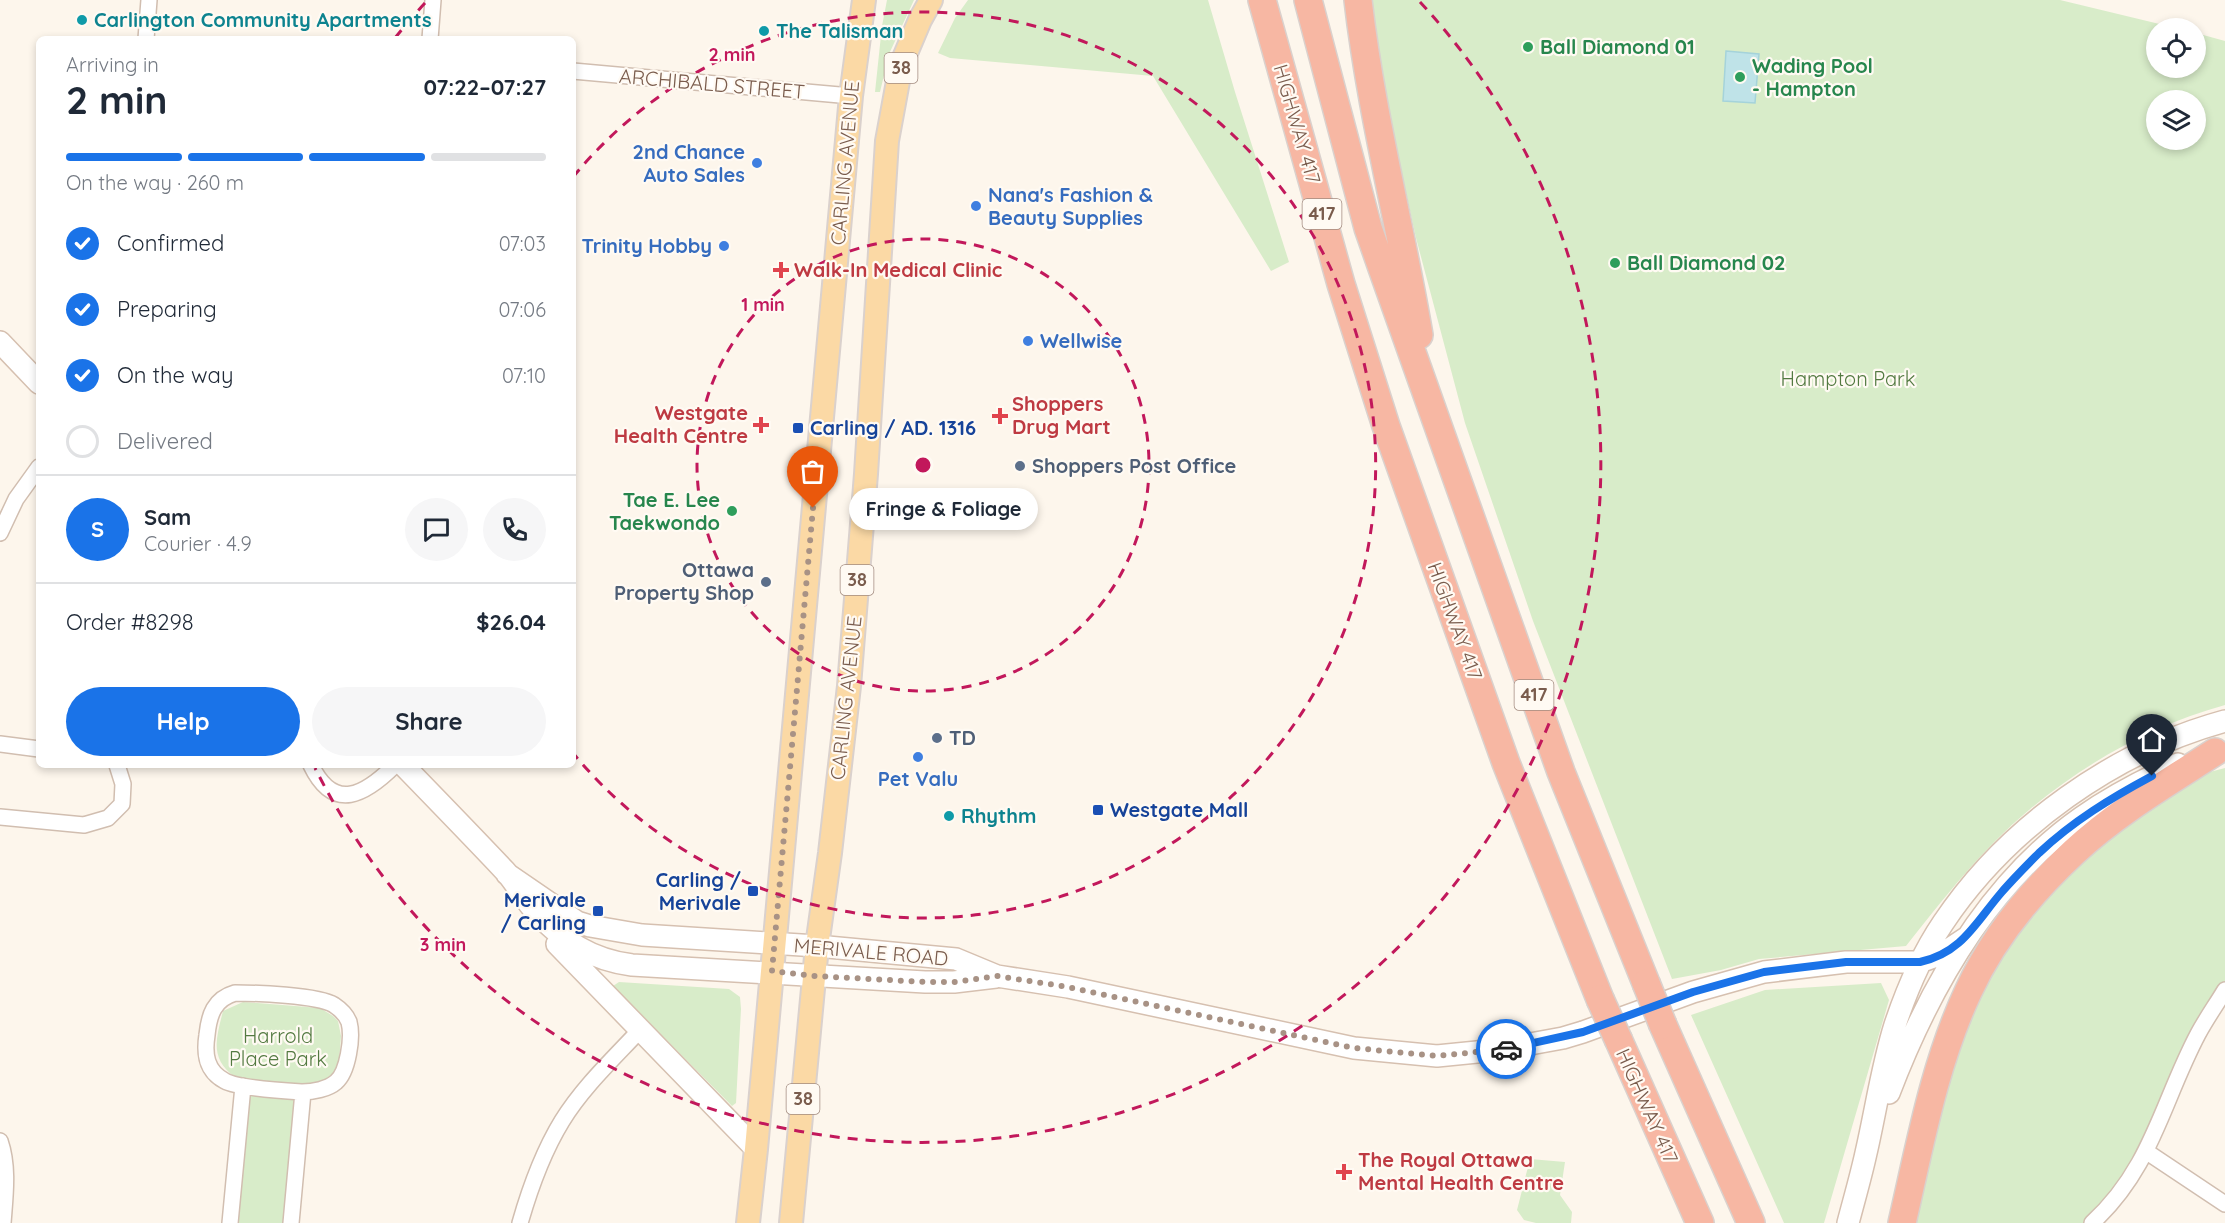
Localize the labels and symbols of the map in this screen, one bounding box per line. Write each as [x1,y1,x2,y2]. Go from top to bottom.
place label: Carlington Community Apartments [94,7,432,32]
marker: Carlington Community Apartments [75,13,89,27]
place label: The Talisman [776,18,903,43]
marker: The Talisman [757,24,771,38]
place label: Ball Diamond 01 [1540,34,1695,59]
marker: Ball Diamond 01 [1521,40,1535,54]
text: 2 min [709,43,755,66]
road number: 38 [884,53,918,83]
place label: Wading Pool - Hampton [1752,53,1873,101]
street label: HIGHWAY 417 [1268,61,1326,187]
street label: ARCHIBALD STREET [618,63,806,104]
marker: Wading Pool - Hampton [1733,70,1747,84]
street label: CARLING AVENUE [825,80,864,246]
place label: 2nd Chance Auto Sales [633,139,745,187]
marker: 2nd Chance Auto Sales [750,156,764,170]
place label: Nana's Fashion & Beauty Supplies [988,182,1153,230]
marker: Nana's Fashion & Beauty Supplies [969,199,983,213]
road number: 417 [1302,199,1342,229]
place label: Trinity Hobby [581,233,712,258]
marker: Trinity Hobby [717,239,731,253]
place label: Ball Diamond 02 [1627,250,1785,275]
marker: Ball Diamond 02 [1608,256,1622,270]
place label: Walk-In Medical Clinic [794,257,1002,282]
marker: Walk-In Medical Clinic [772,261,790,279]
text: 1 min [741,293,785,316]
place label: Wellwise [1040,328,1122,353]
marker: Wellwise [1021,334,1035,348]
park label: Hampton Park [1781,366,1916,391]
place label: Shoppers Drug Mart [1012,391,1111,439]
place label: Westgate Health Centre [614,400,748,448]
marker: Shoppers Drug Mart [993,409,1007,423]
place label: Carling / AD. 1316 [810,415,976,440]
marker: Westgate Health Centre [752,416,770,434]
marker: Carling / AD. 1316 [791,421,805,435]
pin [787,446,838,508]
place label: Shoppers Post Office [1032,453,1236,478]
centre of rings [913,455,933,475]
marker: Shoppers Post Office [1013,459,1027,473]
place label: Tae E. Lee Taekwondo [609,487,720,535]
callout: Fringe & Foliage [849,487,1038,529]
marker: Tae E. Lee Taekwondo [725,504,739,518]
place label: Ottawa Property Shop [614,557,754,605]
street label: HIGHWAY 417 [1423,559,1488,683]
road number: 38 [840,565,874,595]
marker: Ottawa Property Shop [759,575,773,589]
street label: CARLING AVENUE [824,615,867,781]
road number: 417 [1514,680,1553,710]
pin [2126,714,2177,776]
place label: TD [949,725,976,750]
marker: TD [930,731,944,745]
marker: Pet Valu [911,750,925,764]
place label: Pet Valu [878,766,958,791]
place label: Westgate Mall [1110,797,1249,822]
place label: Rhythm [961,803,1036,828]
marker: Westgate Mall [1091,803,1105,817]
marker: Rhythm [942,809,956,823]
place label: Carling / Merivale [655,867,741,915]
marker: Carling / Merivale [746,884,760,898]
place label: Merivale / Carling [500,887,586,935]
marker: Merivale / Carling [591,904,605,918]
street label: MERIVALE ROAD [793,932,949,971]
text: 3 min [420,933,466,956]
courier [1476,1019,1536,1079]
park label: Harrold Place Park [229,1023,327,1071]
street label: HIGHWAY 417 [1611,1044,1684,1167]
road number: 38 [786,1084,820,1114]
place label: The Royal Ottawa Mental Health Centre [1358,1147,1564,1195]
marker: The Royal Ottawa Mental Health Centre [1335,1163,1353,1181]

